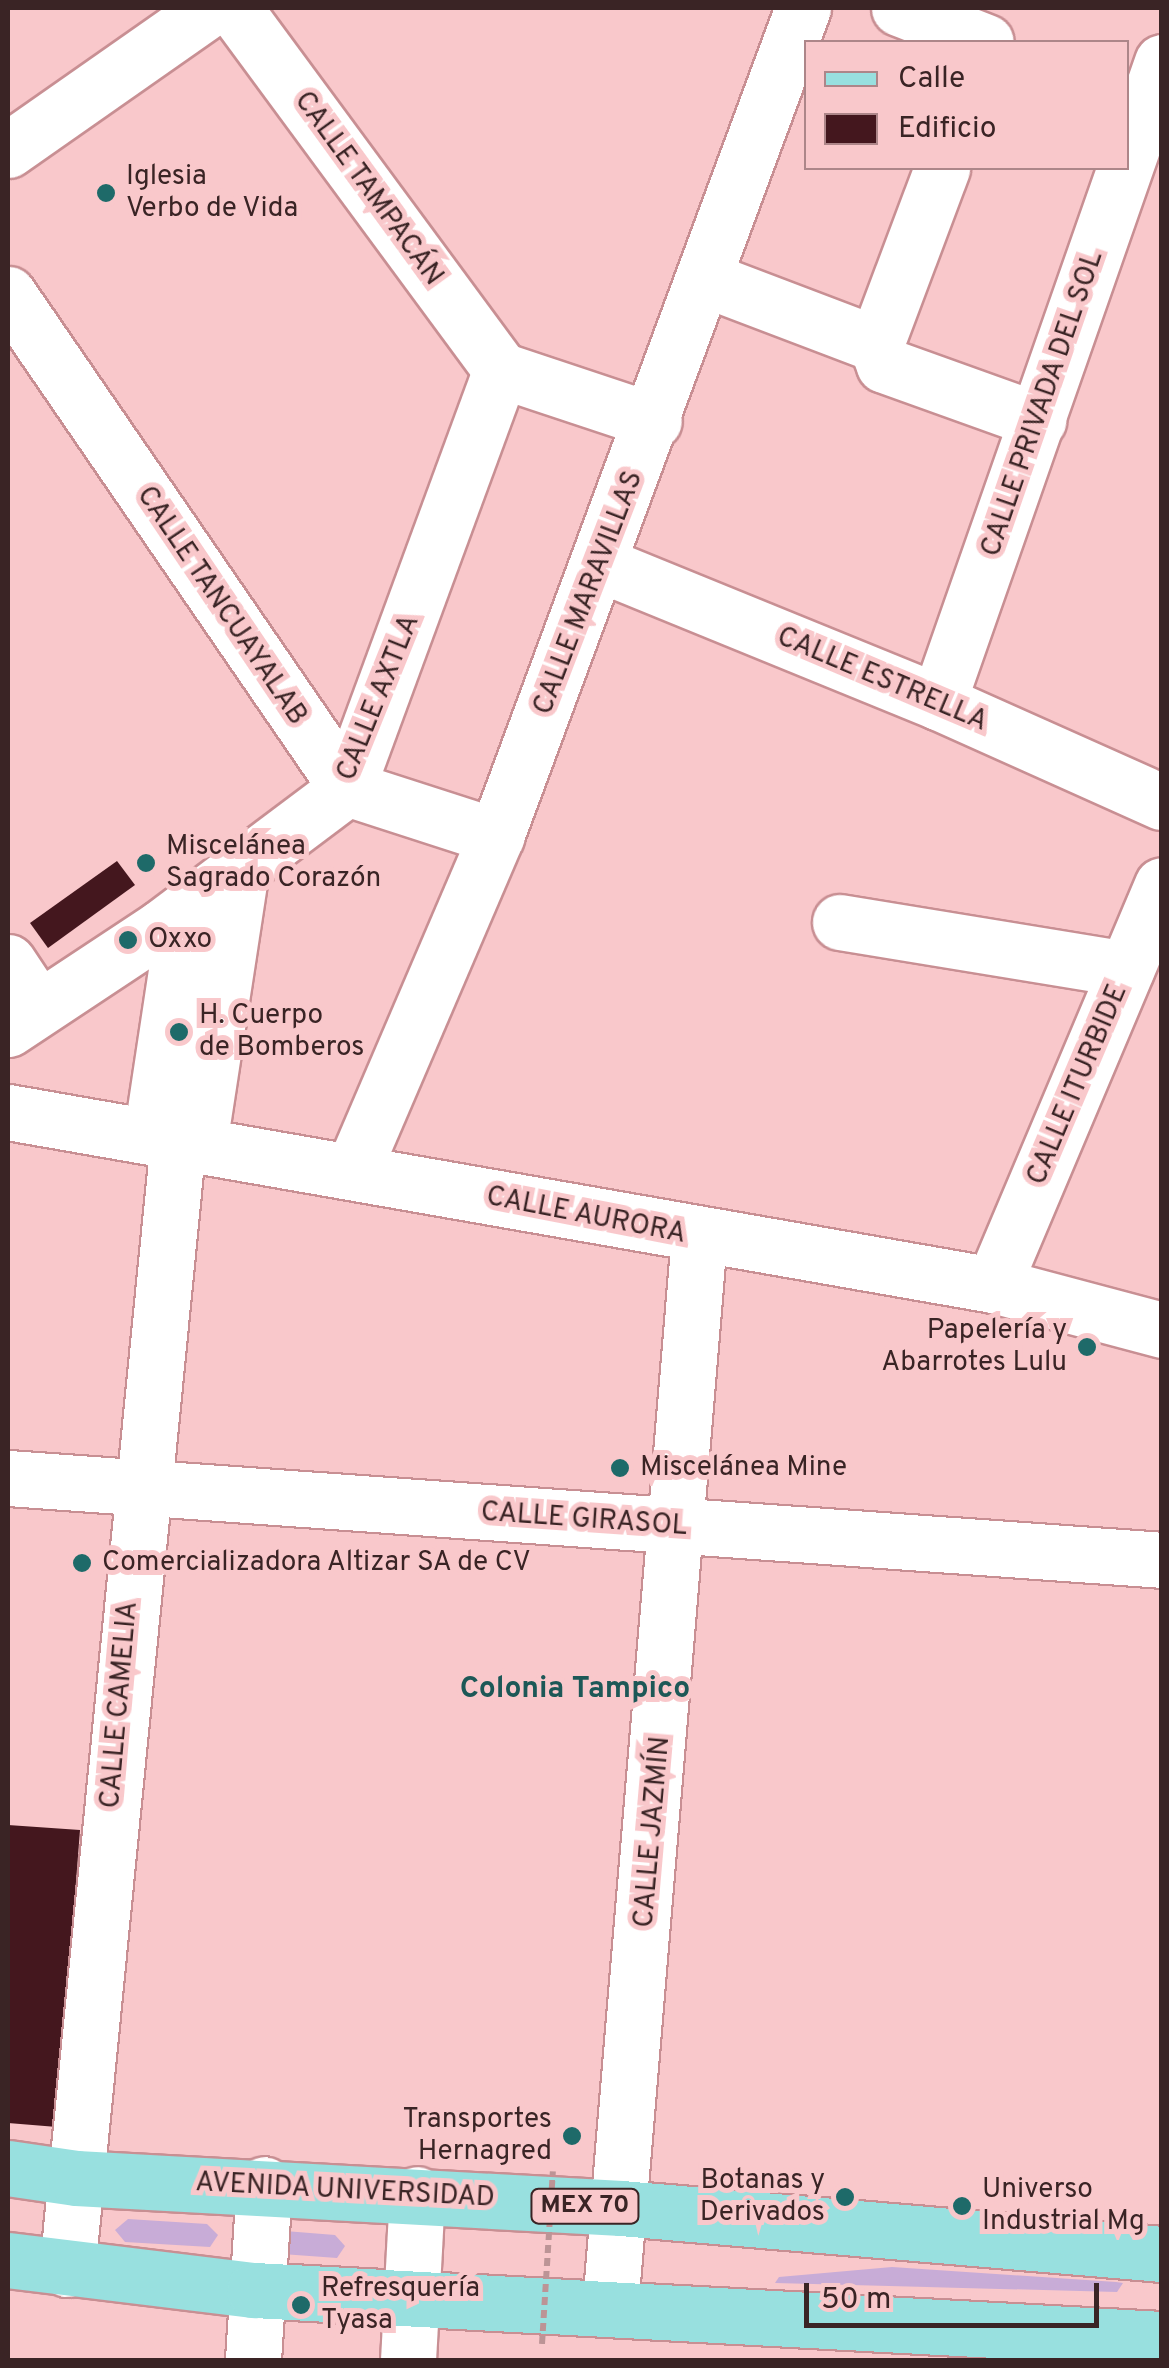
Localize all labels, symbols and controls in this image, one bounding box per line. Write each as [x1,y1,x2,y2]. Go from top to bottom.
legend [804,40,1129,170]
text: Calle [898,61,965,98]
street label: CALLE TAMPACÁN [286,85,450,293]
text: Edificio [898,111,996,148]
place label: Iglesia Verbo de Vida [126,160,299,226]
marker: Iglesia Verbo de Vida [95,182,117,204]
street label: CALLE PRIVADA DEL SOL [975,246,1111,562]
street label: CALLE MARAVILLAS [527,466,651,720]
street label: CALLE TANCUAYALAB [128,480,314,732]
street label: CALLE AXTLA [330,610,428,786]
street label: CALLE ESTRELLA [772,620,992,740]
place label: Miscelánea Sagrado Corazón [166,830,381,896]
marker: Miscelánea Sagrado Corazón [135,852,157,874]
place label: Oxxo [148,923,212,957]
marker: Oxxo [117,929,139,951]
street label: CALLE ITURBIDE [1021,980,1135,1190]
place label: H. Cuerpo de Bomberos [199,999,364,1065]
marker: H. Cuerpo de Bomberos [168,1021,190,1043]
street label: CALLE AURORA [483,1180,689,1252]
place label: Papelería y Abarrotes Lulu [881,1314,1067,1380]
marker: Papelería y Abarrotes Lulu [1076,1336,1098,1358]
place label: Miscelánea Mine [640,1451,847,1485]
marker: Miscelánea Mine [609,1457,631,1479]
street label: CALLE GIRASOL [480,1496,688,1544]
place label: Comercializadora Altizar SA de CV [102,1546,533,1580]
marker: Comercializadora Altizar SA de CV [71,1552,93,1574]
street label: CALLE CAMELIA [94,1600,146,1810]
district label: Colonia Tampico [460,1672,690,1708]
street label: CALLE JAZMÍN [628,1735,678,1929]
place label: Transportes Hernagred [403,2103,552,2169]
marker: Transportes Hernagred [561,2125,583,2147]
place label: Botanas y Derivados [700,2164,825,2230]
street label: AVENIDA UNIVERSIDAD [194,2166,496,2216]
place label: Universo Industrial Mg [982,2173,1145,2239]
road number: MEX 70 [530,2186,640,2226]
marker: Botanas y Derivados [834,2186,856,2208]
marker: Universo Industrial Mg [951,2195,973,2217]
scale bar [809,2263,1104,2325]
place label: Refresquería Tyasa [321,2272,480,2338]
text: 50 m [821,2282,891,2319]
marker: Refresquería Tyasa [290,2294,312,2316]

